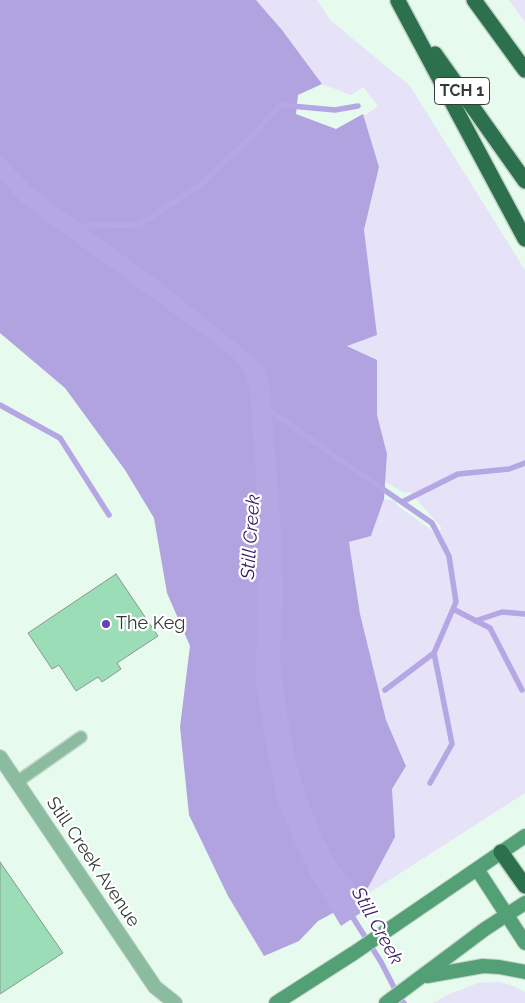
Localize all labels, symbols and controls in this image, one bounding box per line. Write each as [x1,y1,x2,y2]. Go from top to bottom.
road number: TCH 1 [434,78,490,104]
water label: Still Creek [237,494,265,580]
place label: The Keg [116,613,185,635]
marker: The Keg [100,618,112,630]
street label: Still Creek Avenue [42,793,144,931]
water label: Still Creek [346,883,408,969]

